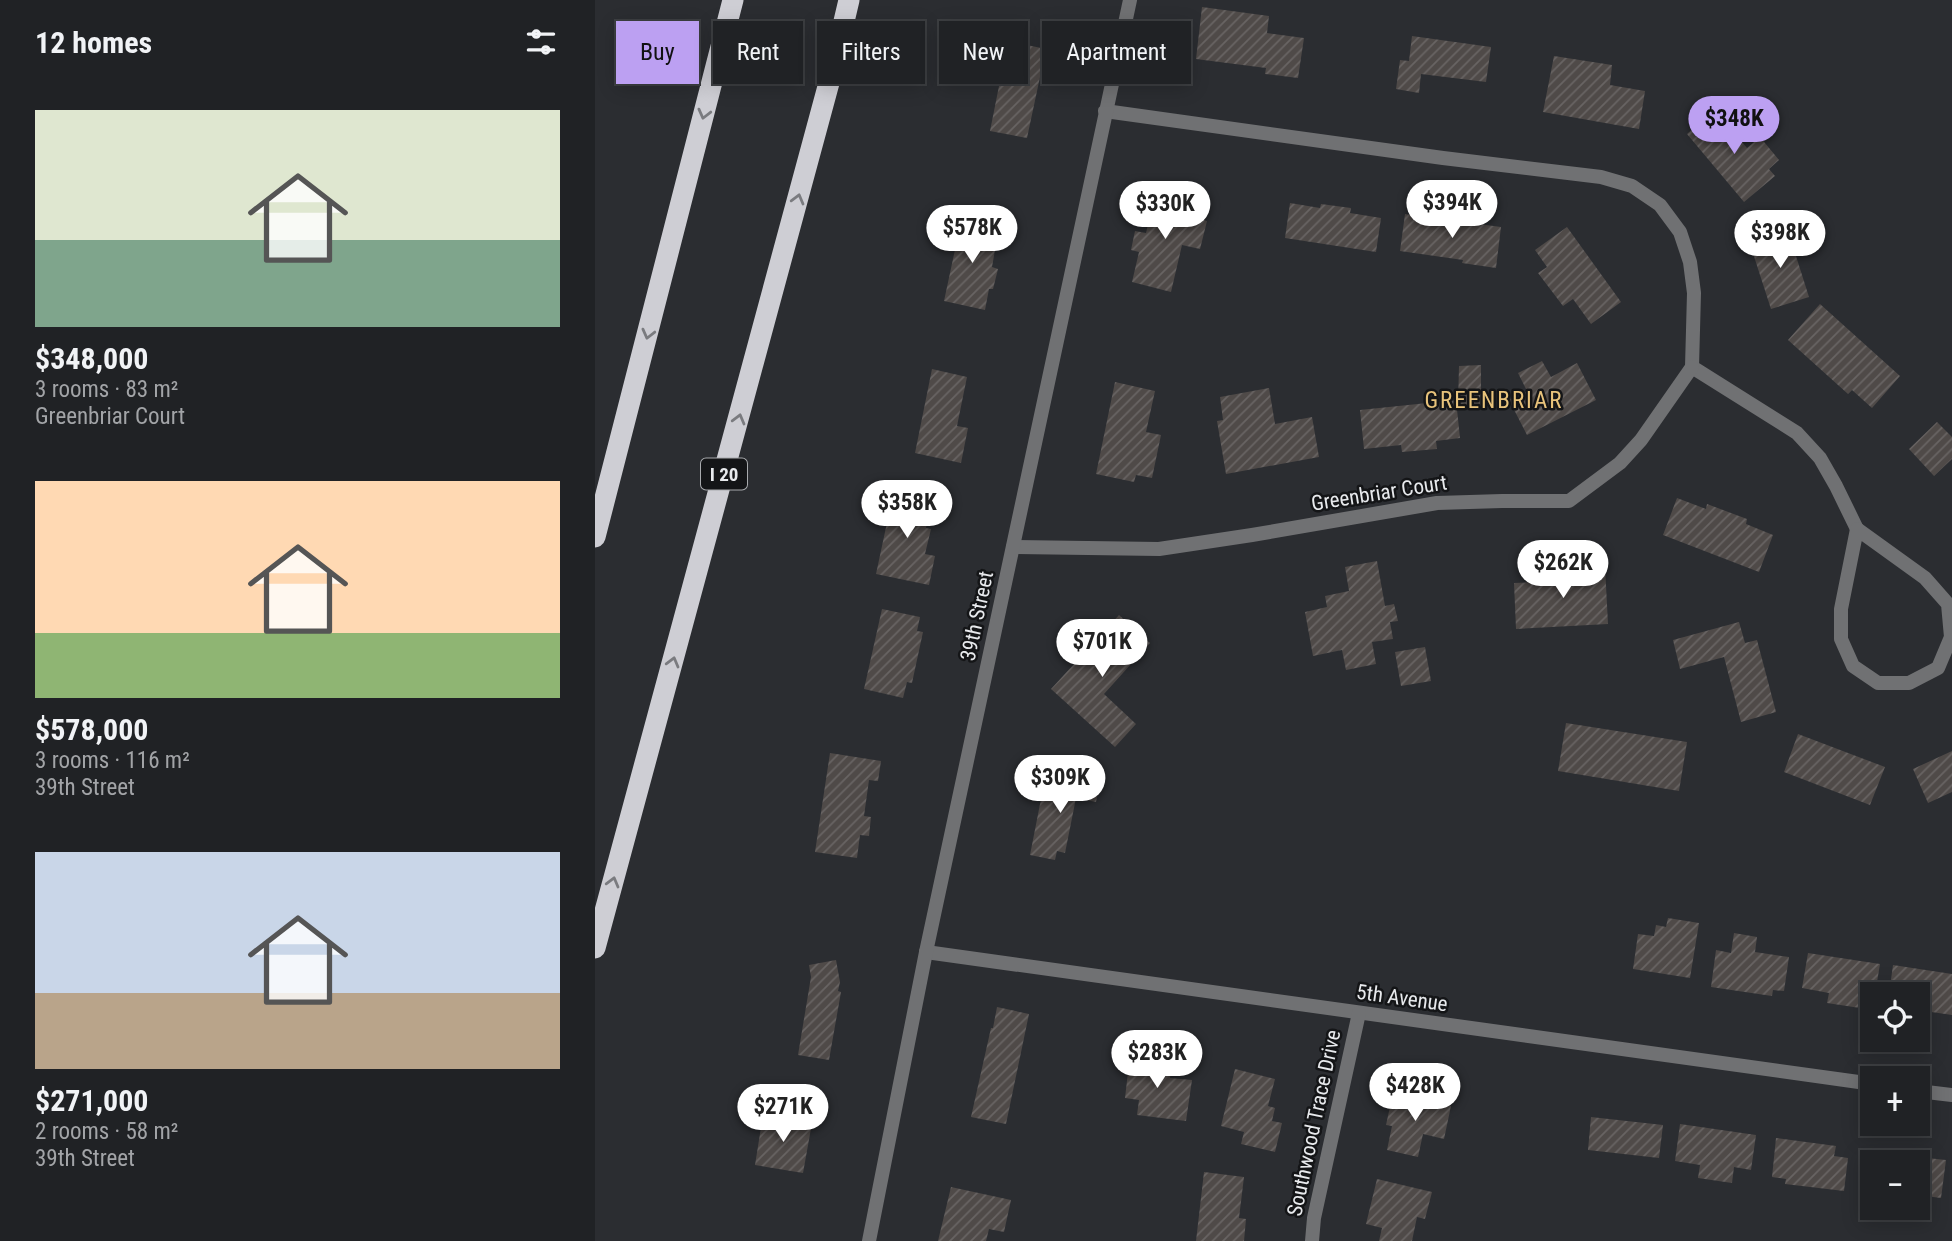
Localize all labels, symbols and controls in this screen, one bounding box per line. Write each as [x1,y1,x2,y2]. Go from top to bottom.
chip: Buy [616,21,699,84]
chip: Rent [713,21,803,84]
chip: Filters [817,21,925,84]
chip: New [939,21,1028,84]
chip: Apartment [1042,21,1191,84]
icon: filters [522,23,560,61]
text: 12 homes [35,25,152,60]
pin: $348K [1685,96,1783,156]
text: $348K [1704,105,1764,132]
one-way arrow [698,107,712,119]
icon: home [235,155,361,281]
pin: $394K [1403,180,1501,240]
pin: $330K [1116,182,1214,241]
text: $394K [1422,189,1482,216]
text: $330K [1135,190,1195,217]
one-way arrow [790,194,804,206]
pin: $578K [923,205,1021,265]
pin: $398K [1731,210,1829,270]
text: $578K [942,214,1002,241]
text: $398K [1750,219,1810,246]
one-way arrow [642,328,656,340]
text: $348,000 [35,341,148,376]
text: 3 rooms · 83 m² [35,376,178,403]
district label: GREENBRIAR [1424,387,1564,414]
text: Greenbriar Court [35,403,185,430]
one-way arrow [730,413,745,425]
road number: I 20 [701,458,747,489]
street label: Greenbriar Court [1309,470,1449,516]
pin: $358K [858,480,956,540]
text: $358K [877,489,937,516]
icon: home [235,526,361,652]
pin: $262K [1514,540,1612,600]
text: $262K [1533,549,1593,576]
street label: 39th Street [956,569,998,663]
pin: $701K [1053,620,1151,679]
text: $701K [1072,628,1132,655]
one-way arrow [664,656,679,668]
text: $578,000 [35,712,148,747]
text: 3 rooms · 116 m² [35,747,190,774]
pin: $309K [1011,756,1109,815]
text: $309K [1030,764,1090,791]
text: 39th Street [35,774,135,801]
one-way arrow [605,876,619,888]
icon: home [235,897,361,1023]
street label: 5th Avenue [1355,980,1449,1016]
map controls [1860,982,1930,1220]
button: locate [1860,982,1930,1052]
street label: Southwood Trace Drive [1283,1027,1346,1218]
pin: $283K [1108,1030,1206,1090]
text: $283K [1127,1039,1187,1066]
pin: $428K [1366,1064,1464,1123]
button: + [1860,1066,1930,1136]
text: $428K [1385,1072,1445,1099]
text: $271,000 [35,1083,148,1118]
pin: $271K [734,1084,832,1144]
text: $271K [753,1093,813,1120]
text: 2 rooms · 58 m² [35,1118,178,1145]
text: 39th Street [35,1145,135,1172]
button: − [1860,1150,1930,1220]

